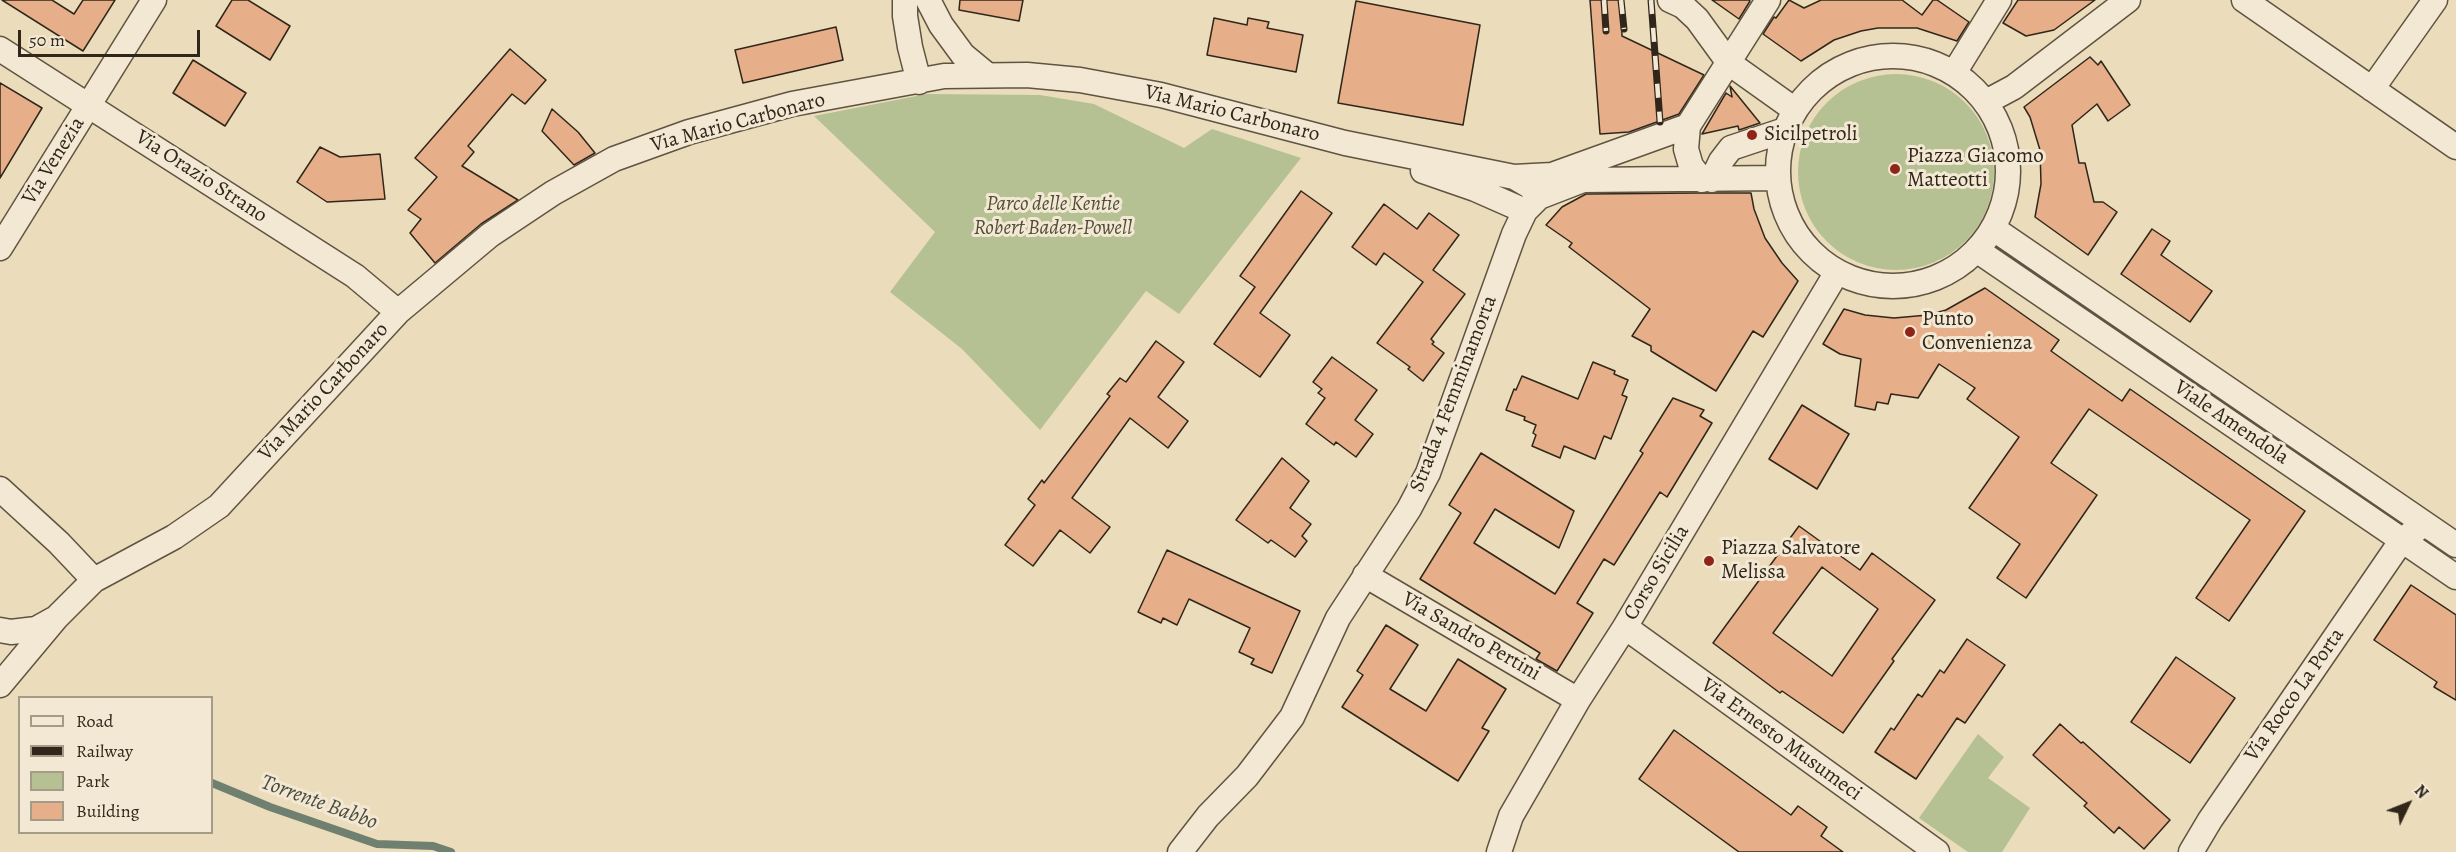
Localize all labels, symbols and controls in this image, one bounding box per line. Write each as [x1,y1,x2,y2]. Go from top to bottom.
scale bar [21,18,202,56]
text: 50 m [29,28,65,52]
street label: Via Mario Carbonaro [1142,80,1322,148]
street label: Via Mario Carbonaro [648,88,828,158]
street label: Via Venezia [17,112,91,210]
place label: Sicilpetroli [1764,122,1858,148]
street label: Via Orazio Strano [130,125,272,229]
marker: Sicilpetroli [1745,128,1759,142]
place label: Piazza Giacomo Matteotti [1907,144,2044,194]
marker: Piazza Giacomo Matteotti [1888,162,1902,176]
park label: Parco delle Kentie Robert Baden-Powell [974,192,1132,242]
street label: Strada 4 Femminamorta [1405,292,1503,496]
place label: Punto Convenienza [1922,307,2033,357]
street label: Via Mario Carbonaro [254,318,394,466]
marker: Punto Convenienza [1903,325,1917,339]
street label: Viale Amendola [2169,375,2293,471]
street label: Corso Sicilia [1619,521,1695,625]
place label: Piazza Salvatore Melissa [1721,536,1860,586]
marker: Piazza Salvatore Melissa [1702,554,1716,568]
street label: Via Sandro Pertini [1397,587,1545,687]
street label: Via Rocco La Porta [2240,624,2350,766]
street label: Via Ernesto Musumeci [1696,673,1866,807]
legend [18,696,213,834]
text: Road [76,709,113,733]
text: Railway [76,739,133,763]
text: Park [76,769,110,793]
water label: Torrente Babbo [257,770,381,836]
north arrow [2378,774,2438,834]
text: N [2409,780,2433,803]
text: Building [76,799,140,823]

